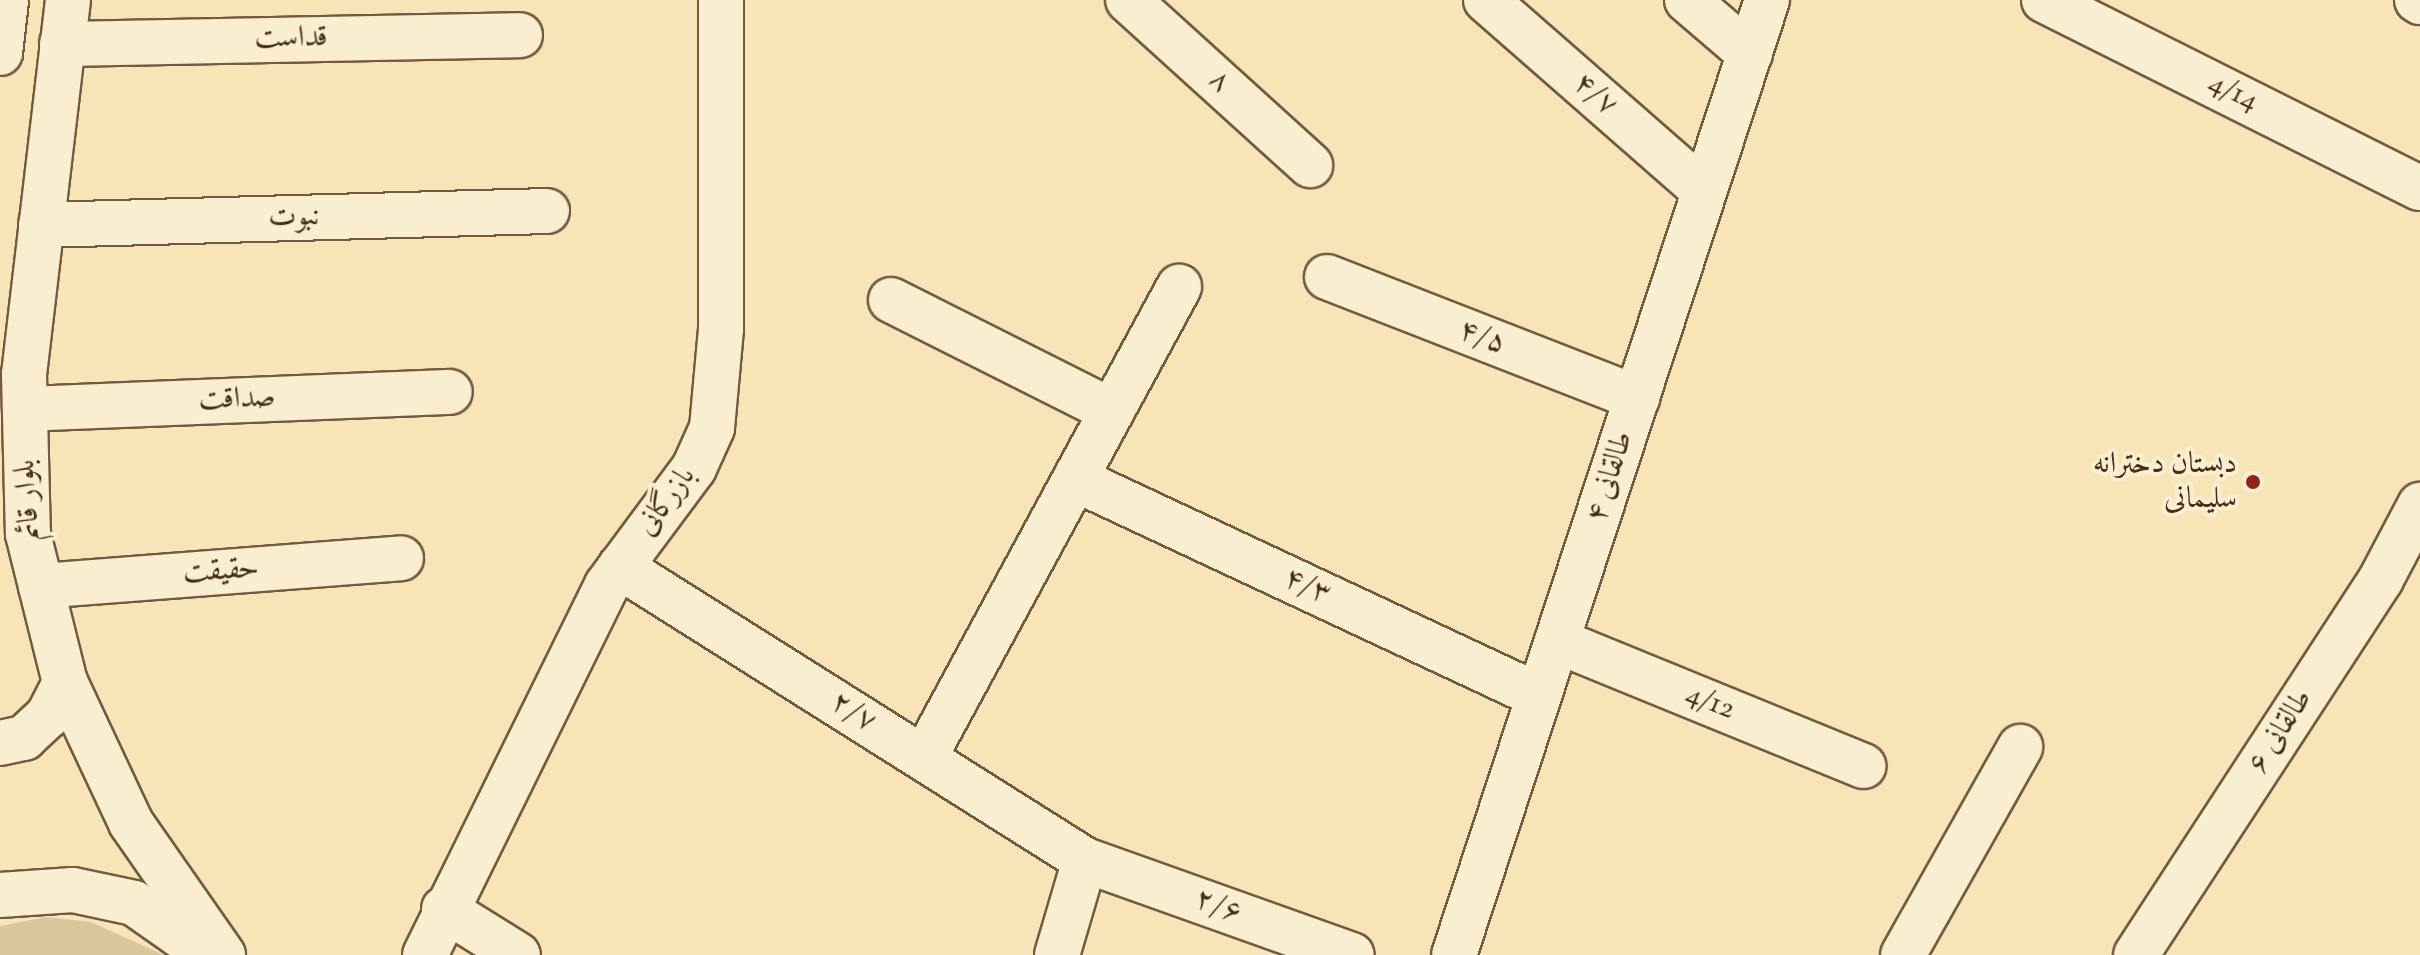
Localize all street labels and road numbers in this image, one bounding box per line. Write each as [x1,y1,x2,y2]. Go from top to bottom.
street label: قداست [254,20,328,58]
street label: ۸ [1200,63,1238,101]
street label: ۴/۷ [1565,66,1625,124]
street label: 4/14 [2202,66,2264,120]
street label: نبوت [268,199,320,237]
street label: ۴/۵ [1453,313,1511,363]
street label: صداقت [198,381,276,419]
street label: طالقانی ۴ [1579,427,1643,527]
street label: بلوار قائم [8,458,50,542]
street label: بازرگانی [630,460,704,544]
street label: حقیقت [182,551,260,593]
street label: ۴/۳ [1278,561,1336,613]
street label: 4/12 [1680,677,1740,729]
street label: طالقانی ۶ [2240,683,2322,781]
street label: ۲/۷ [823,685,883,741]
street label: ۲/۶ [1189,882,1247,932]

